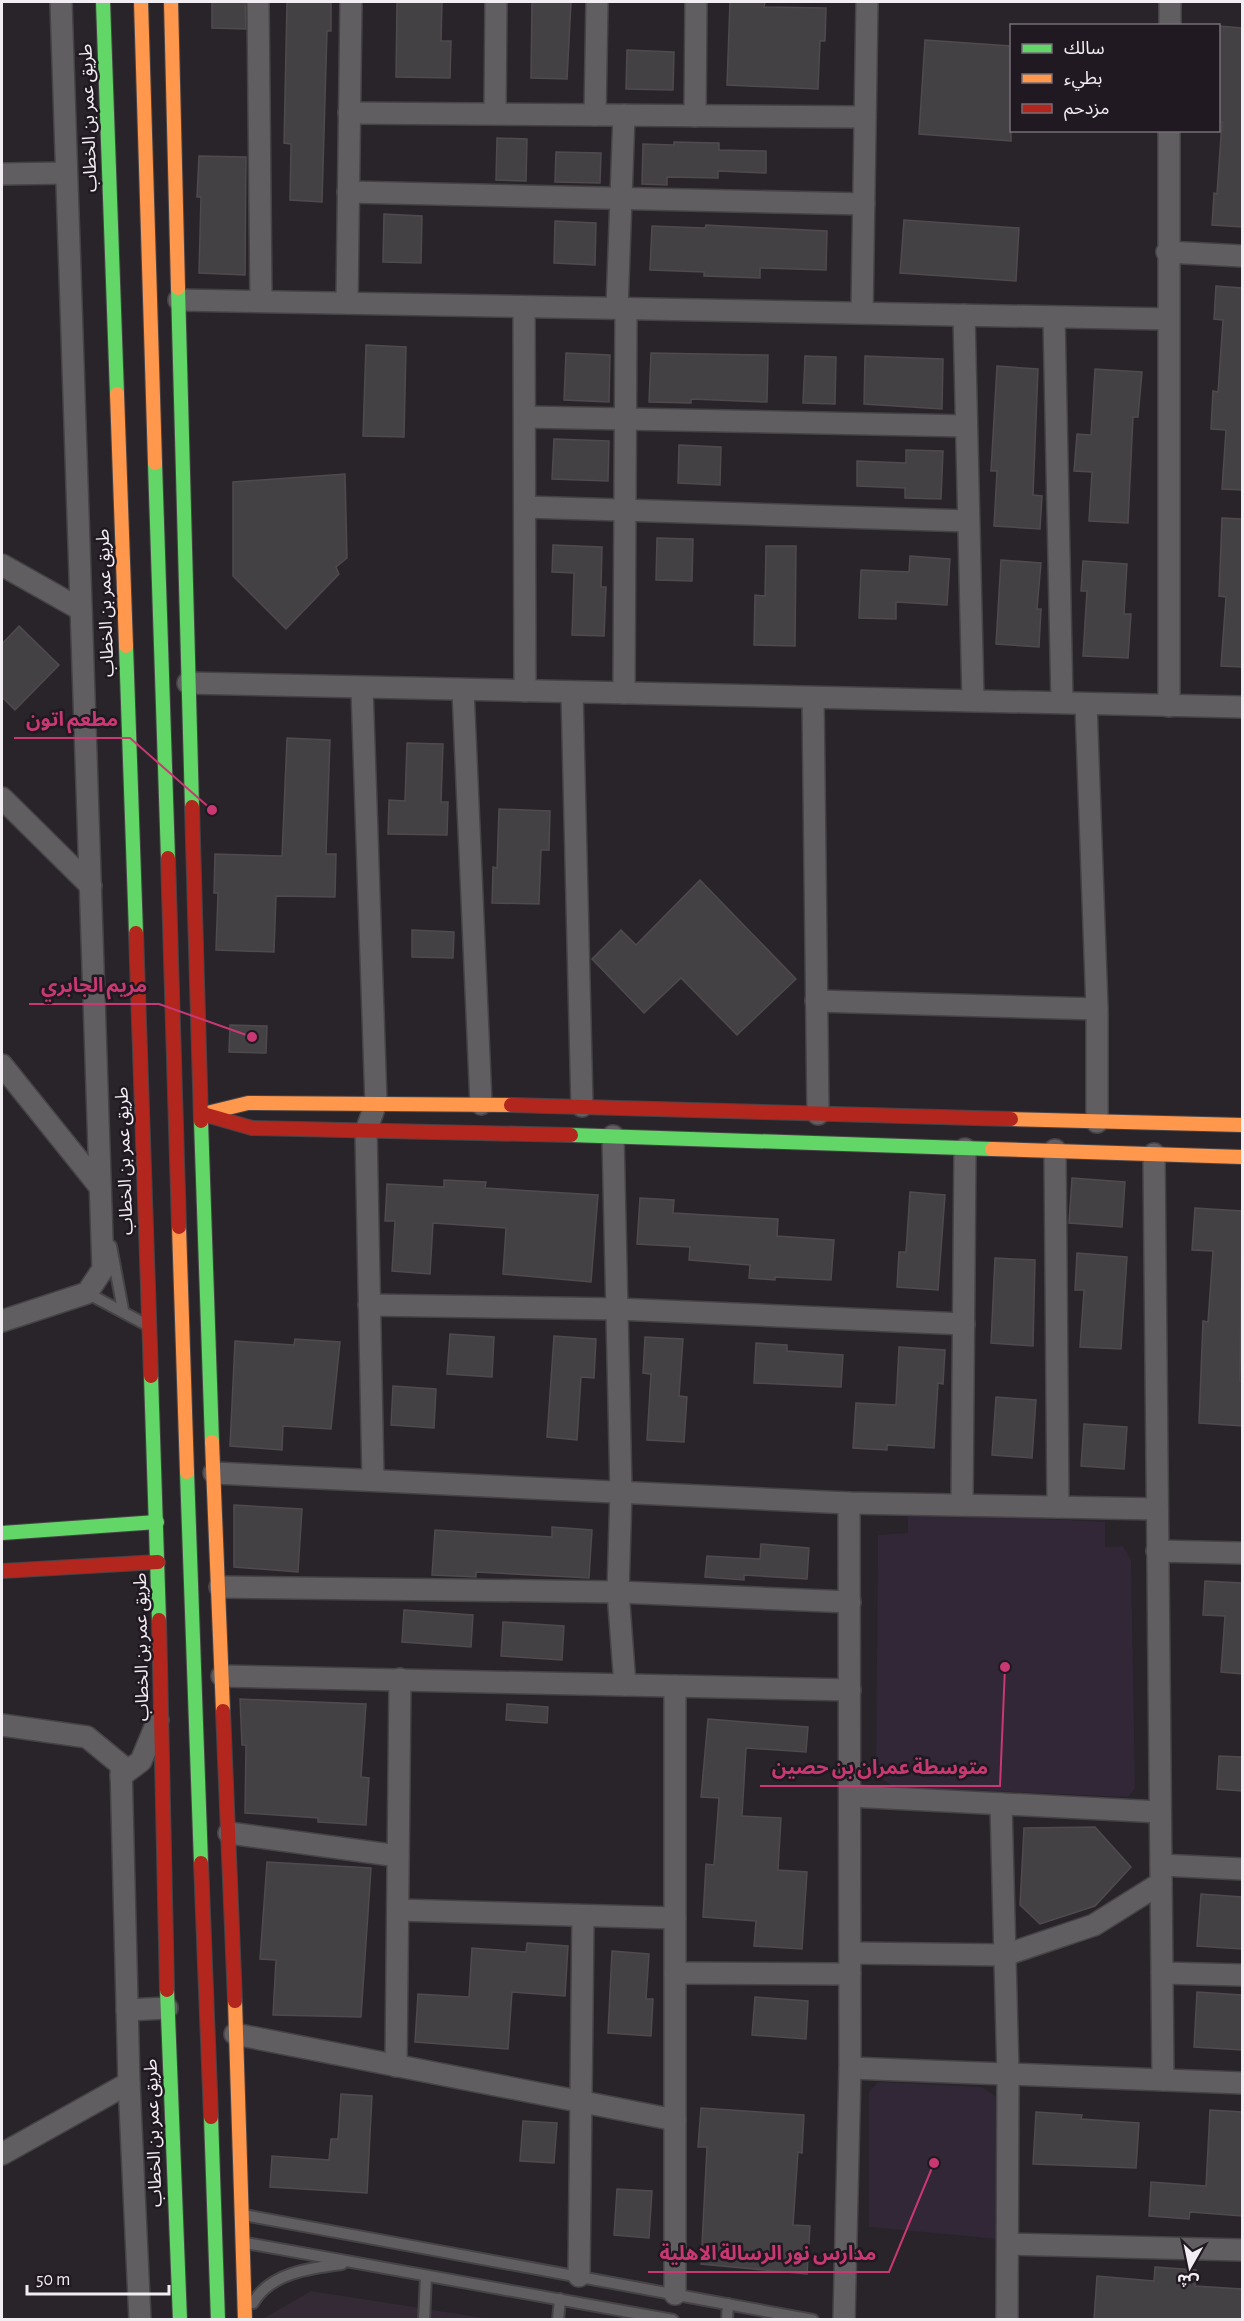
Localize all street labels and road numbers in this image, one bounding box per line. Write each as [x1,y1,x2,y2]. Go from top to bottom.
street label: طريق عمر بن الخطاب [77,43,102,193]
street label: طريق عمر بن الخطاب [94,528,119,678]
street label: طريق عمر بن الخطاب [113,1086,138,1236]
street label: طريق عمر بن الخطاب [132,1573,153,1721]
street label: طريق عمر بن الخطاب [142,2058,167,2208]

